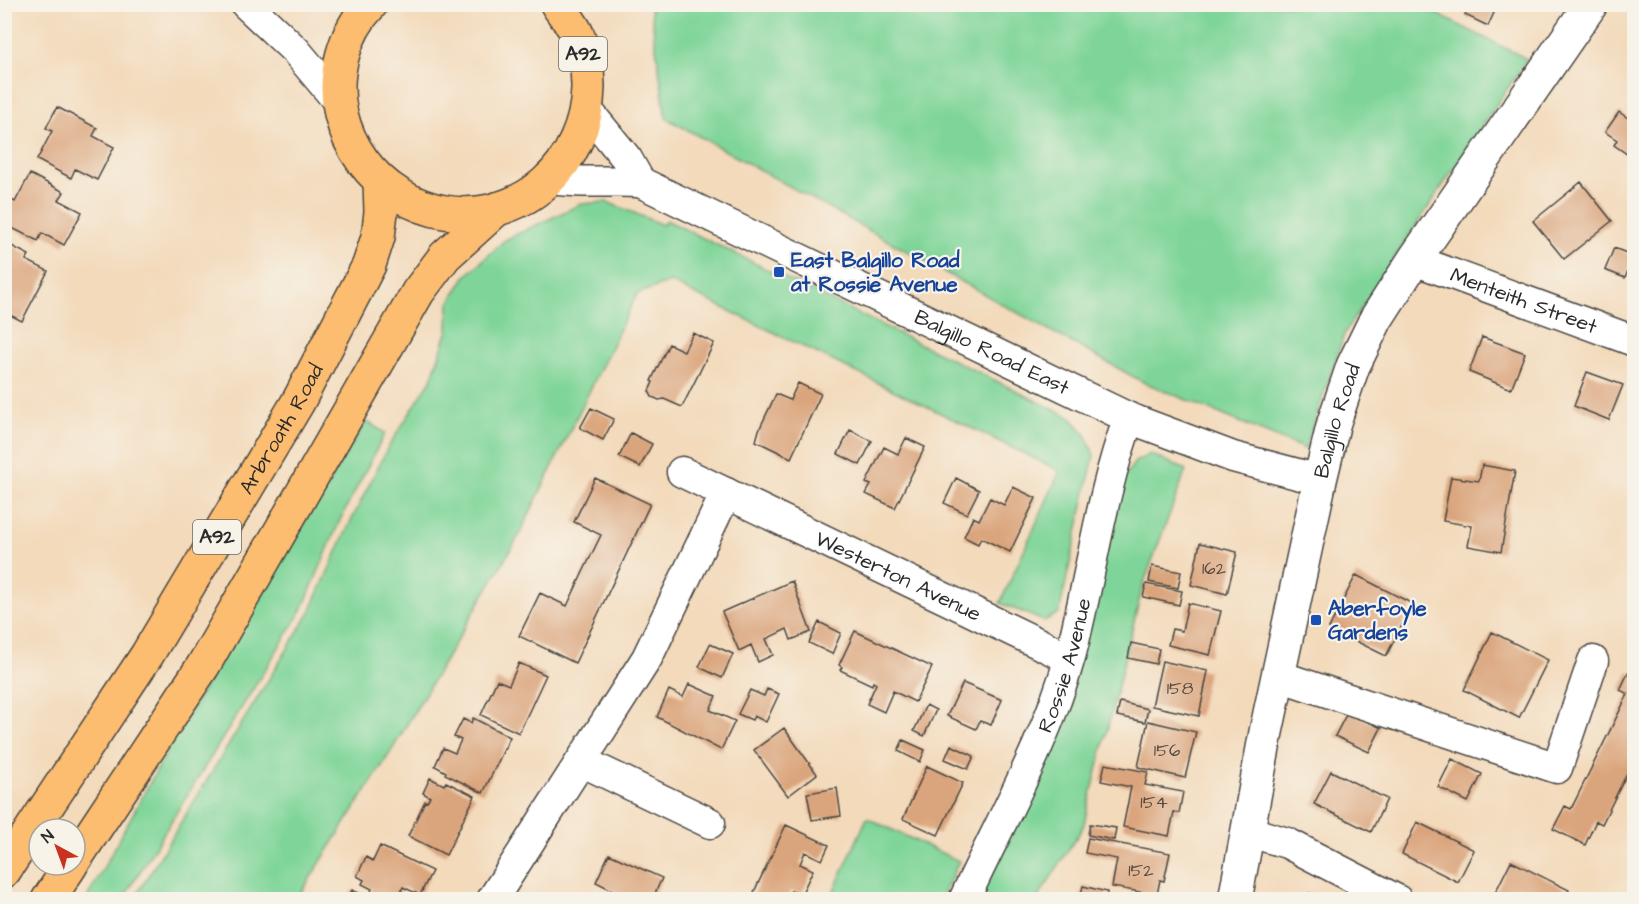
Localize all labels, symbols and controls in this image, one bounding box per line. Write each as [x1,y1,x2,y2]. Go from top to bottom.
road number: A92 [559,37,607,71]
place label: East Balgillo Road at Rossie Avenue [790,246,960,299]
street label: Menteith Street [1446,260,1602,341]
marker: East Balgillo Road at Rossie Avenue [772,265,786,279]
street label: Balgillo Road East [910,302,1075,402]
street label: Arbroath Road [232,358,330,500]
street label: Balgillo Road [1306,360,1367,481]
road number: A92 [193,520,241,554]
street label: Westerton Avenue [811,524,986,628]
house number: 162 [1202,556,1227,581]
place label: Aberfoyle Gardens [1328,594,1427,647]
street label: Rossie Avenue [1030,595,1098,737]
marker: Aberfoyle Gardens [1309,613,1323,627]
house number: 158 [1167,676,1194,701]
house number: 156 [1154,738,1180,763]
house number: 154 [1140,790,1168,815]
north arrow [27,817,87,877]
text: N [37,825,59,848]
house number: 152 [1128,858,1154,883]

